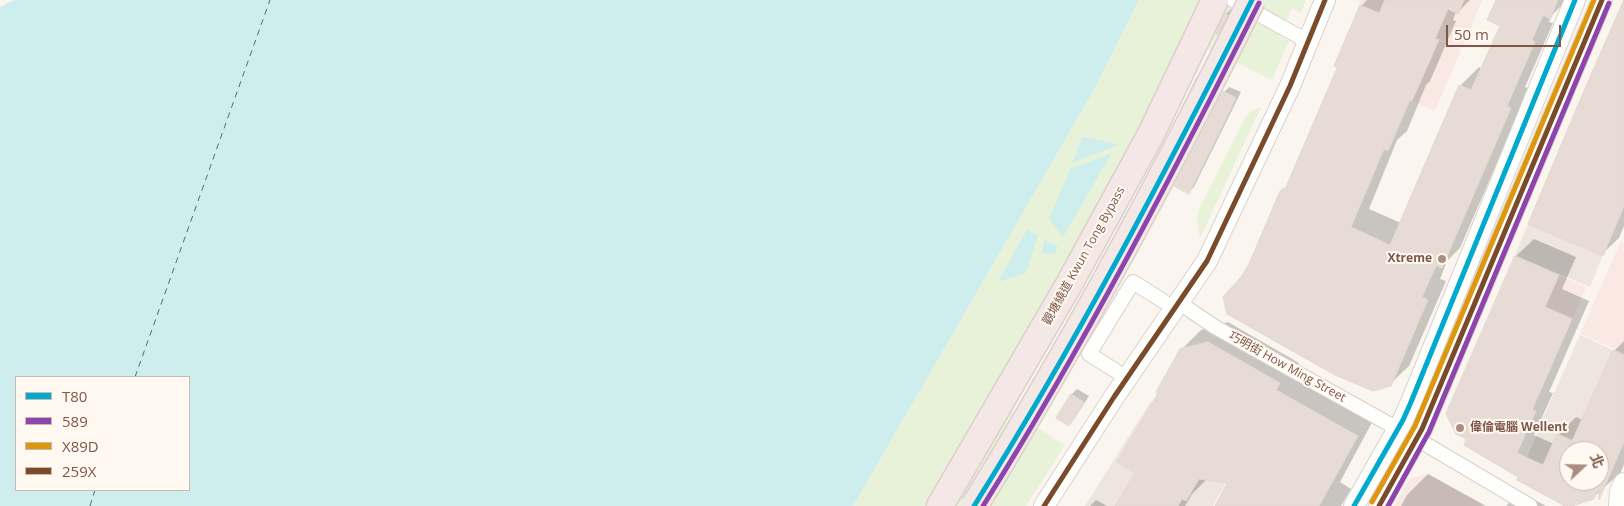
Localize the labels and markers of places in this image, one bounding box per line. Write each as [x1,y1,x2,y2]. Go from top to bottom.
place label: Xtreme [1387,252,1432,266]
marker: Xtreme [1436,253,1448,265]
place label: 偉倫電腦 Wellent [1470,421,1567,435]
marker: 偉倫電腦 Wellent [1454,422,1466,434]

